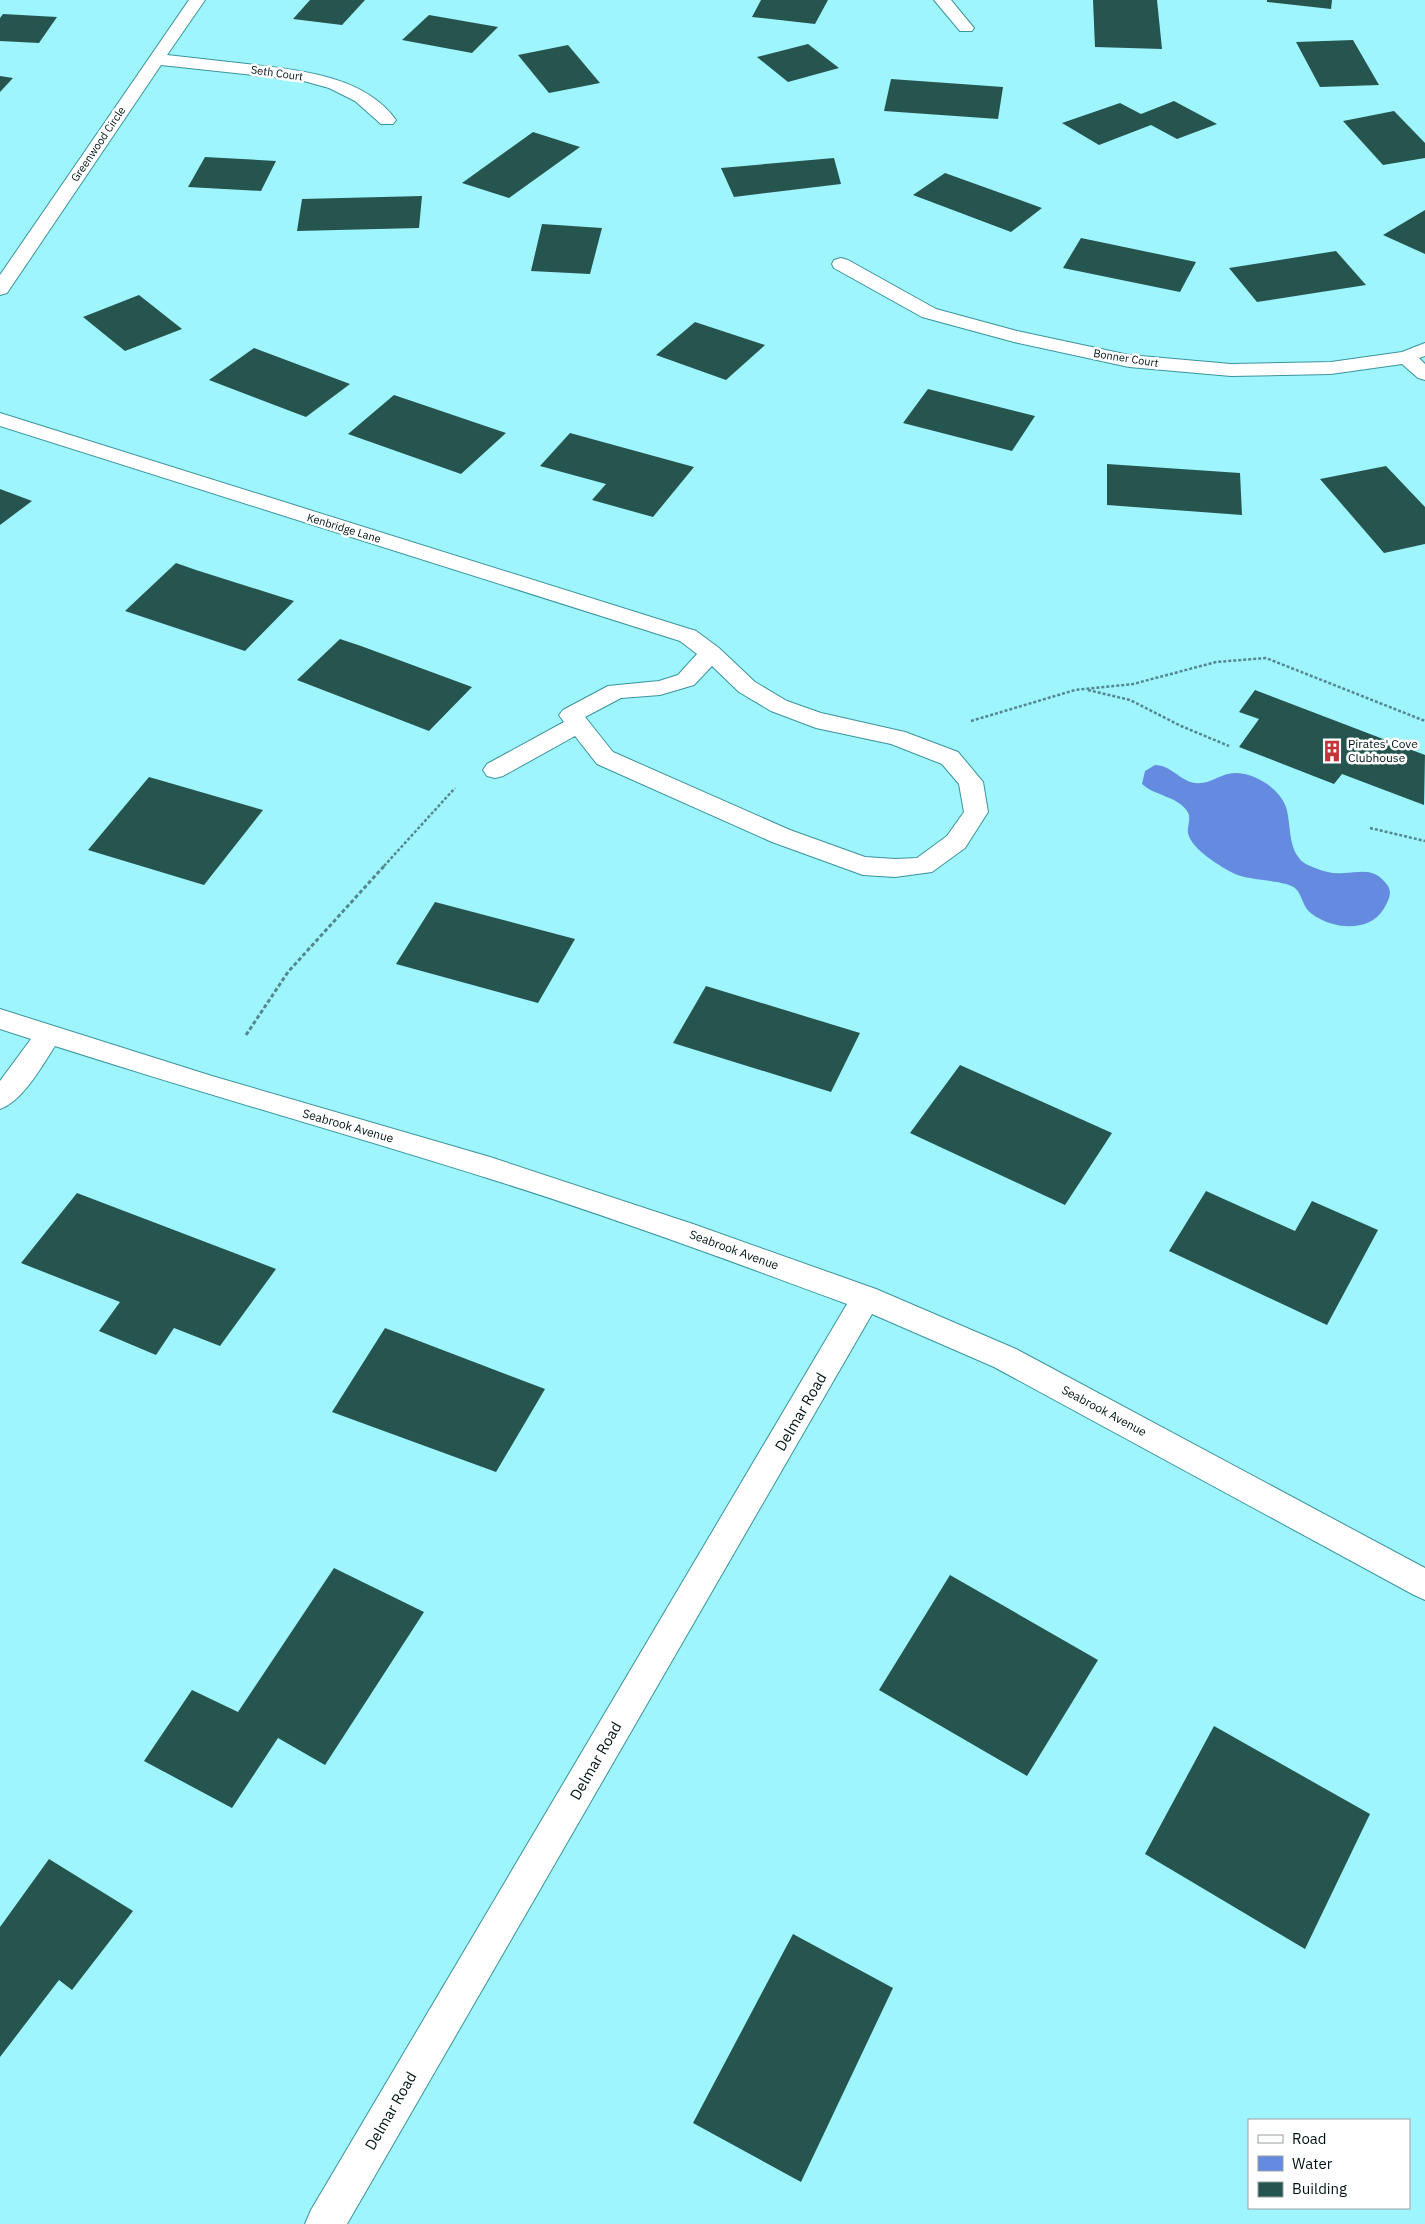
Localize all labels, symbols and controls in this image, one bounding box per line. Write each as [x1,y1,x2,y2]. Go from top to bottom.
street label: Seth Court [250,62,304,84]
street label: Greenwood Circle [68,104,128,184]
street label: Bonner Court [1092,346,1160,370]
street label: Kenbridge Lane [305,510,383,546]
place label: Pirates' Cove Clubhouse [1348,736,1418,765]
building icon: Pirates' Cove Clubhouse [1319,738,1345,764]
street label: Seabrook Avenue [301,1105,396,1146]
street label: Seabrook Avenue [687,1226,781,1273]
street label: Delmar Road [771,1369,831,1454]
street label: Seabrook Avenue [1059,1382,1150,1439]
street label: Delmar Road [566,1718,626,1803]
street label: Delmar Road [361,2068,421,2153]
legend [1248,2119,1410,2209]
text: Road [1292,2129,1327,2148]
text: Water [1292,2154,1333,2173]
text: Building [1292,2179,1347,2198]

